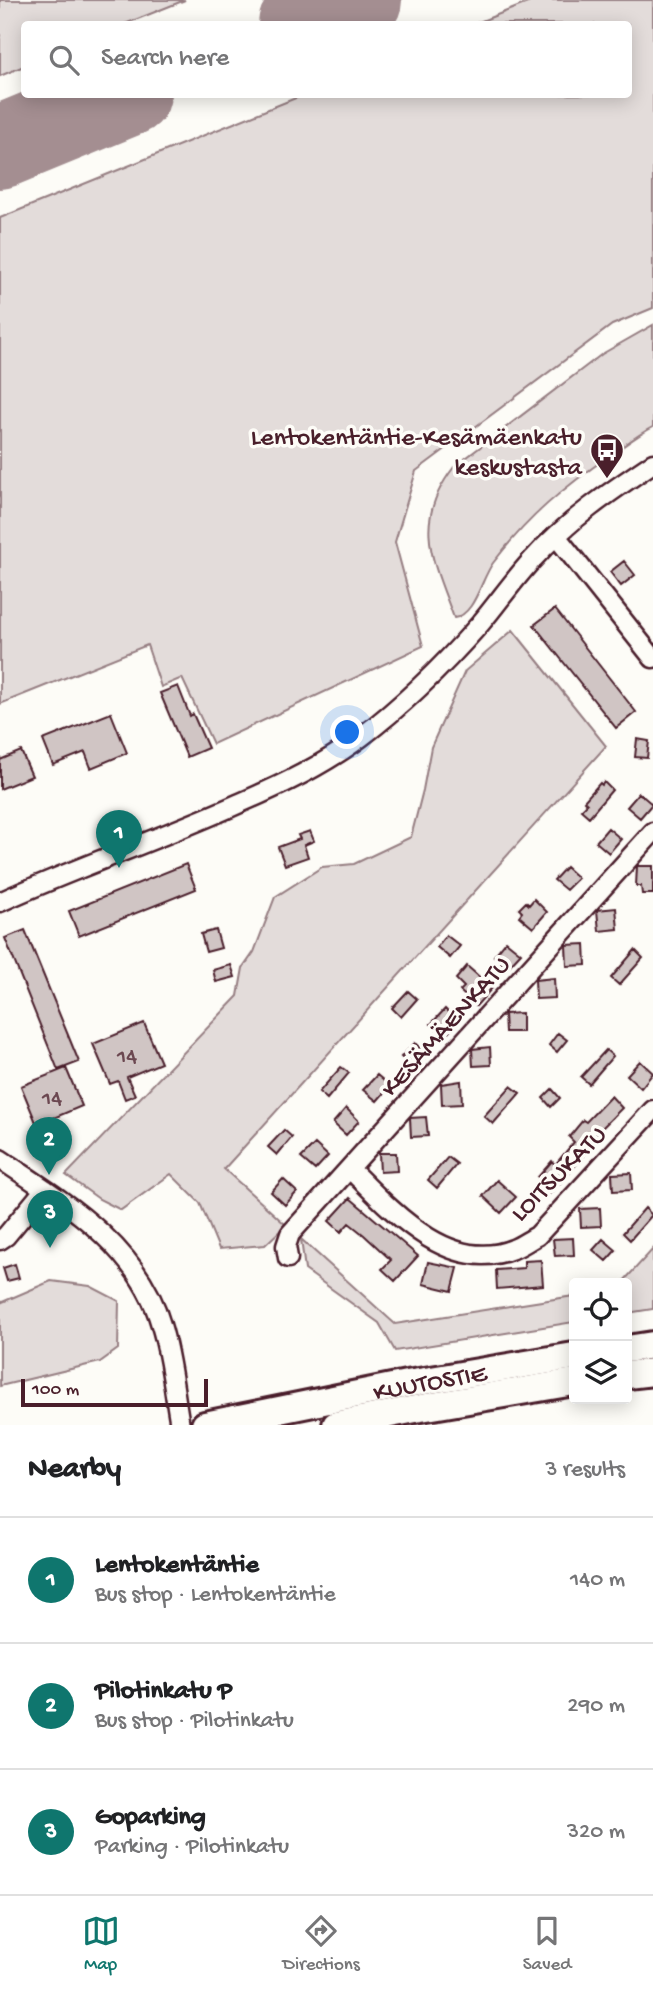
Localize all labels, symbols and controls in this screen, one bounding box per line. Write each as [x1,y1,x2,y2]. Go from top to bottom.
search box [21,21,632,98]
icon: search [45,41,83,79]
text: Search here [101,44,229,75]
place label: Lentokentäntie-Kesämäenkatu keskustasta [251,424,584,485]
bus stop icon: Lentokentäntie-Kesämäenkatu keskustasta [588,431,626,480]
your location [330,715,364,749]
pin: 1 [96,810,142,868]
street label: KESÄMÄENKATU [376,951,519,1105]
house number: 14 [116,1044,137,1071]
house number: 14 [41,1086,62,1113]
pin: 2 [26,1117,72,1175]
street label: LOITSUKATU [506,1121,615,1230]
pin: 3 [27,1190,73,1248]
map controls [569,1278,632,1404]
button: locate [569,1278,632,1341]
button: layers [569,1341,632,1404]
street label: KUUTOSTIE [371,1360,490,1410]
scale bar [21,1376,208,1408]
text: 100 m [32,1379,79,1402]
text: Nearby [28,1453,121,1488]
text: 3 results [545,1457,625,1484]
text: Lentokentäntie [95,1551,259,1582]
text: 1 [46,1567,56,1594]
text: 140 m [570,1567,625,1594]
text: Bus stop · Lentokentäntie [95,1582,336,1609]
text: Pilotinkatu P [95,1677,232,1708]
text: 2 [45,1693,57,1720]
text: 290 m [567,1693,625,1720]
text: Bus stop · Pilotinkatu [95,1708,294,1735]
text: Goparking [95,1803,206,1834]
text: 3 [45,1819,57,1846]
text: 320 m [567,1819,625,1846]
text: Parking · Pilotinkatu [95,1834,289,1861]
tab: Map [82,1912,120,1977]
tab: Directions [283,1912,360,1977]
tab: Saved [523,1912,571,1977]

